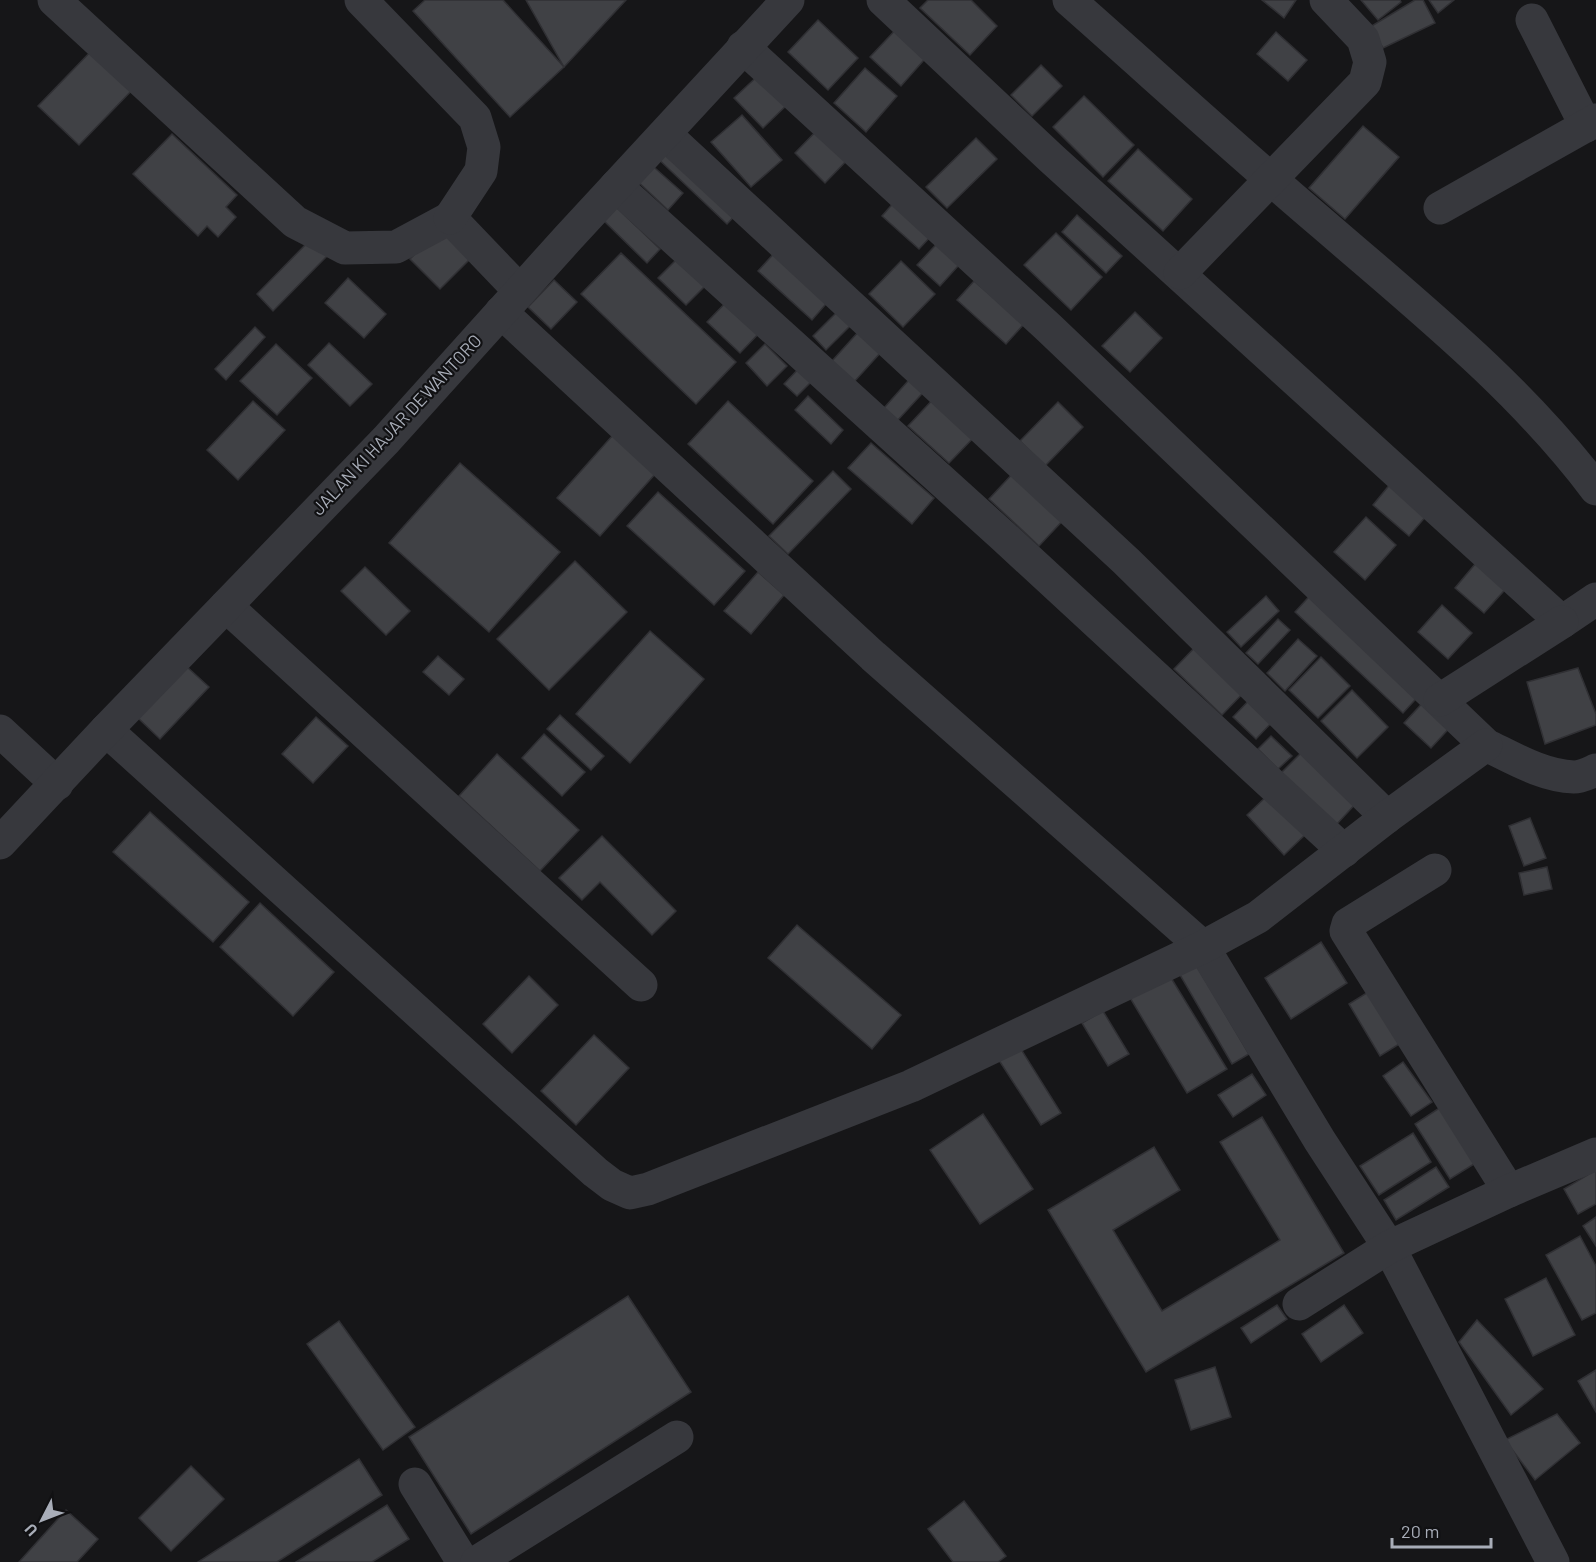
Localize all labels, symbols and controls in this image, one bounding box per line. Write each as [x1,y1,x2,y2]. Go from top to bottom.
street label: JALAN KI HAJAR DEWANTORO [307,329,486,519]
north arrow [12,1490,72,1550]
scale bar [1392,1511,1491,1549]
text: U [20,1520,41,1540]
text: 20 m [1401,1520,1439,1542]

